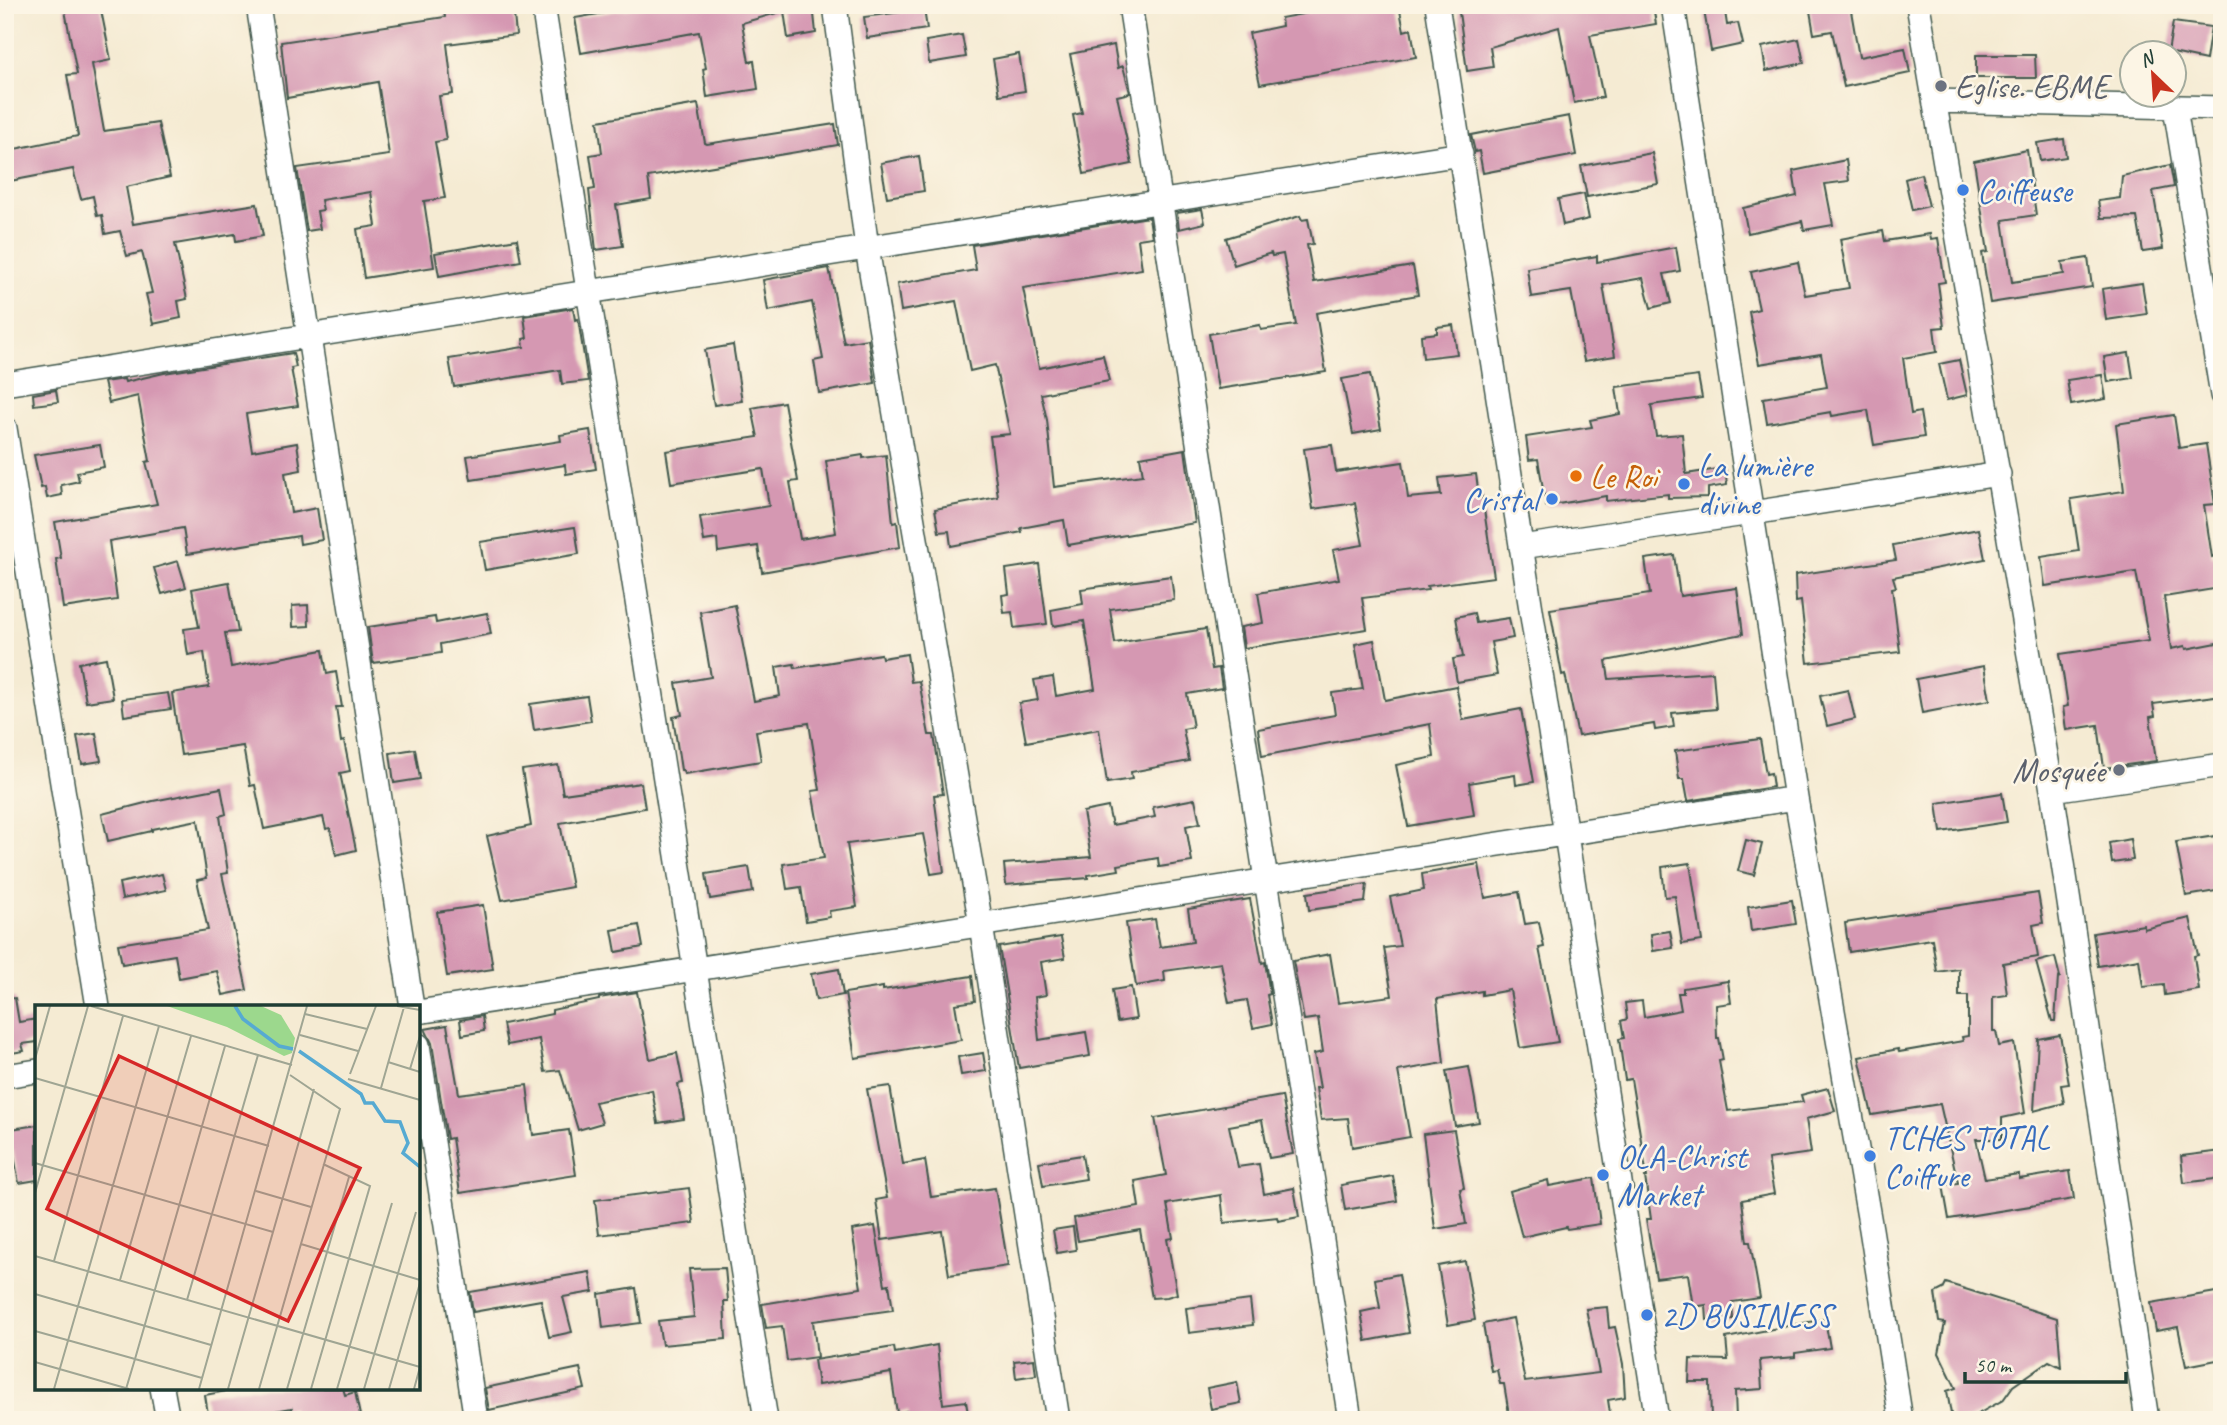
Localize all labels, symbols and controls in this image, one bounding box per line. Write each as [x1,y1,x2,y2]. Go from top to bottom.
north arrow [2118,38,2188,108]
text: N [2136,45,2160,73]
place label: Eglise. EBME [1955,66,2112,108]
marker: Eglise. EBME [1933,78,1949,94]
place label: Coiffeuse [1977,170,2074,212]
marker: Coiffeuse [1955,182,1971,198]
place label: La lumière divine [1698,445,1814,525]
place label: Le Roi [1590,456,1661,498]
marker: Le Roi [1568,468,1584,484]
marker: La lumière divine [1676,476,1692,492]
place label: Cristal [1463,479,1543,521]
marker: Cristal [1544,491,1560,507]
place label: Mosquée [2012,750,2107,792]
marker: Mosquée [2111,762,2127,778]
inset map [35,1005,420,1390]
place label: TCHES TOTAL Coiffure [1884,1117,2050,1197]
place label: OLA-Christ Market [1617,1136,1749,1216]
marker: TCHES TOTAL Coiffure [1862,1148,1878,1164]
marker: OLA-Christ Market [1595,1167,1611,1183]
place label: 2D BUSINESS [1661,1295,1837,1337]
marker: 2D BUSINESS [1639,1307,1655,1323]
scale bar [1965,1341,2126,1385]
text: 50 m [1975,1352,2013,1378]

